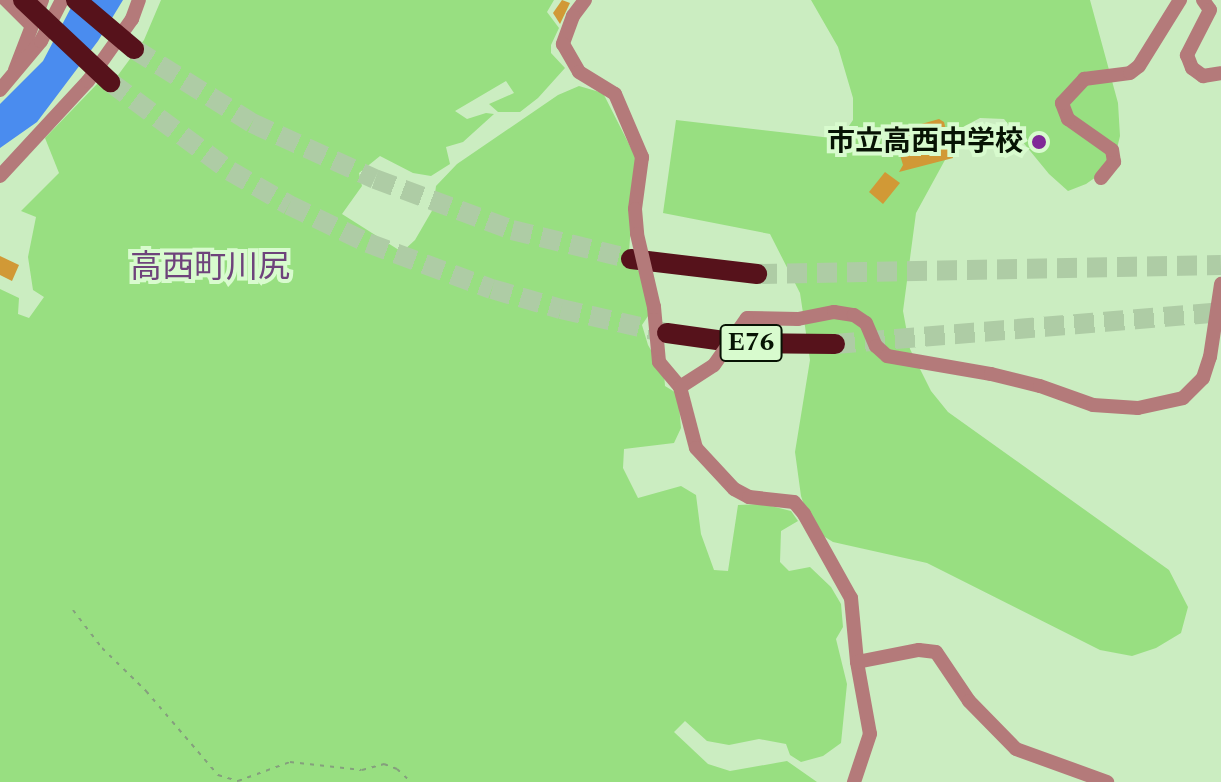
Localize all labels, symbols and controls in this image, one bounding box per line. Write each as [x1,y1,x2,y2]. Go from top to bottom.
place label: 市立高西中学校 [827,125,1023,159]
marker: 市立高西中学校 [1030,133,1048,151]
district label: 高西町川尻 [130,249,290,287]
road number: E76 [719,321,783,365]

